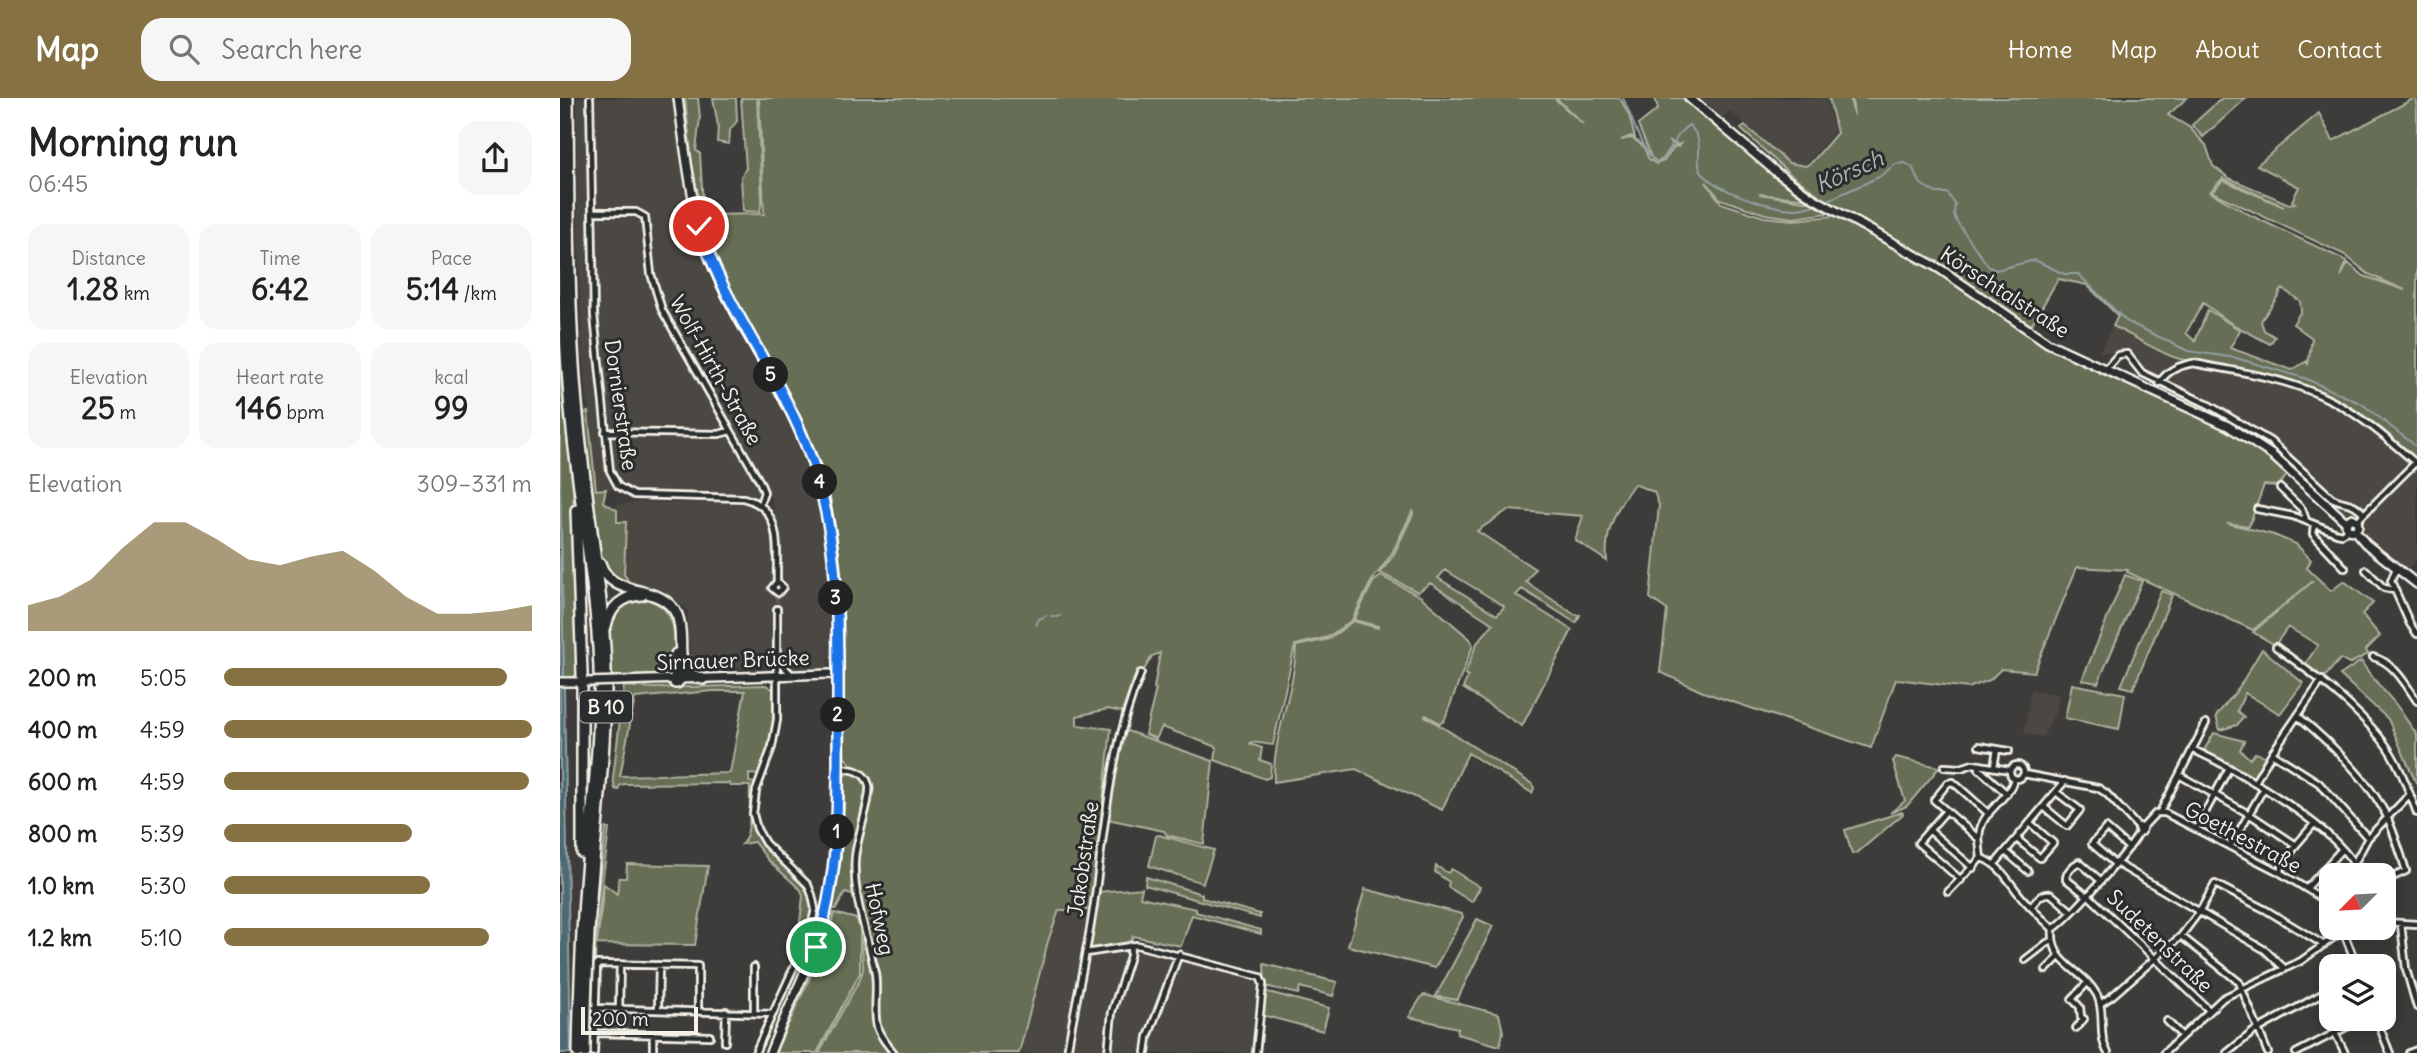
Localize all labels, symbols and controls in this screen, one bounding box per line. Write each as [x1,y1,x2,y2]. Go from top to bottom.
search box [141,18,631,81]
text: Map [35,28,99,70]
icon: search [165,30,203,68]
text: Search here [221,33,362,66]
text: Home [2008,34,2072,64]
text: Map [2110,34,2157,64]
text: About [2195,34,2259,64]
text: Contact [2297,34,2382,64]
text: Morning run [28,119,238,166]
button: share [458,121,532,195]
water label: Körsch [1810,143,1888,199]
text: 06:45 [28,169,88,198]
pin [669,196,729,256]
icon: check [680,207,718,245]
street label: Körschtalstraße [1935,240,2075,344]
text: Distance [72,246,146,270]
text: Time [259,246,301,270]
text: Pace [431,246,472,270]
text: 1.28 [67,270,119,308]
text: 6:42 [251,270,309,308]
text: 5:14 [406,270,459,308]
text: km [119,281,150,305]
text: /km [459,281,497,305]
street label: Wolf-Hirth-Straße [664,290,768,450]
street label: Dornierstraße [598,338,644,472]
pin: 5 [754,358,788,392]
text: 5 [765,362,776,386]
text: Elevation [70,365,148,389]
text: Heart rate [236,365,324,389]
text: kcal [434,365,468,389]
text: 25 [81,389,115,427]
text: 146 [235,389,282,427]
text: 99 [434,389,469,427]
text: m [115,400,136,424]
text: bpm [282,400,325,424]
pin: 4 [803,464,838,500]
text: Elevation [28,469,122,498]
text: 309–331 m [417,469,532,498]
text: 4 [814,469,825,493]
pin: 3 [818,580,854,616]
text: 3 [830,585,841,609]
street label: Sirnauer Brücke [656,644,810,676]
text: 200 m [28,663,97,692]
text: 5:05 [140,663,187,692]
road number: B 10 [580,692,632,722]
pin: 2 [820,698,856,732]
text: 2 [832,702,843,726]
text: 400 m [28,715,97,744]
text: 4:59 [140,715,185,744]
text: 600 m [28,767,97,796]
text: 4:59 [140,767,185,796]
street label: Goethestraße [2180,795,2306,879]
street label: Jakobstraße [1062,800,1104,918]
pin: 1 [820,814,854,850]
text: 800 m [28,819,97,848]
text: 5:39 [140,819,185,848]
text: 1 [833,819,840,843]
north arrow [2319,863,2396,940]
map controls [2319,863,2396,1031]
text: 1.0 km [28,871,94,900]
text: 5:30 [140,871,187,900]
street label: Hofweg [859,880,901,958]
street label: Sudetenstraße [2101,884,2219,998]
pin [786,917,846,977]
text: 1.2 km [28,923,92,952]
text: 5:10 [140,923,183,952]
icon: arrive [797,928,835,966]
button: layers [2319,954,2396,1031]
scale bar [581,1004,698,1036]
text: 200 m [592,1007,649,1031]

